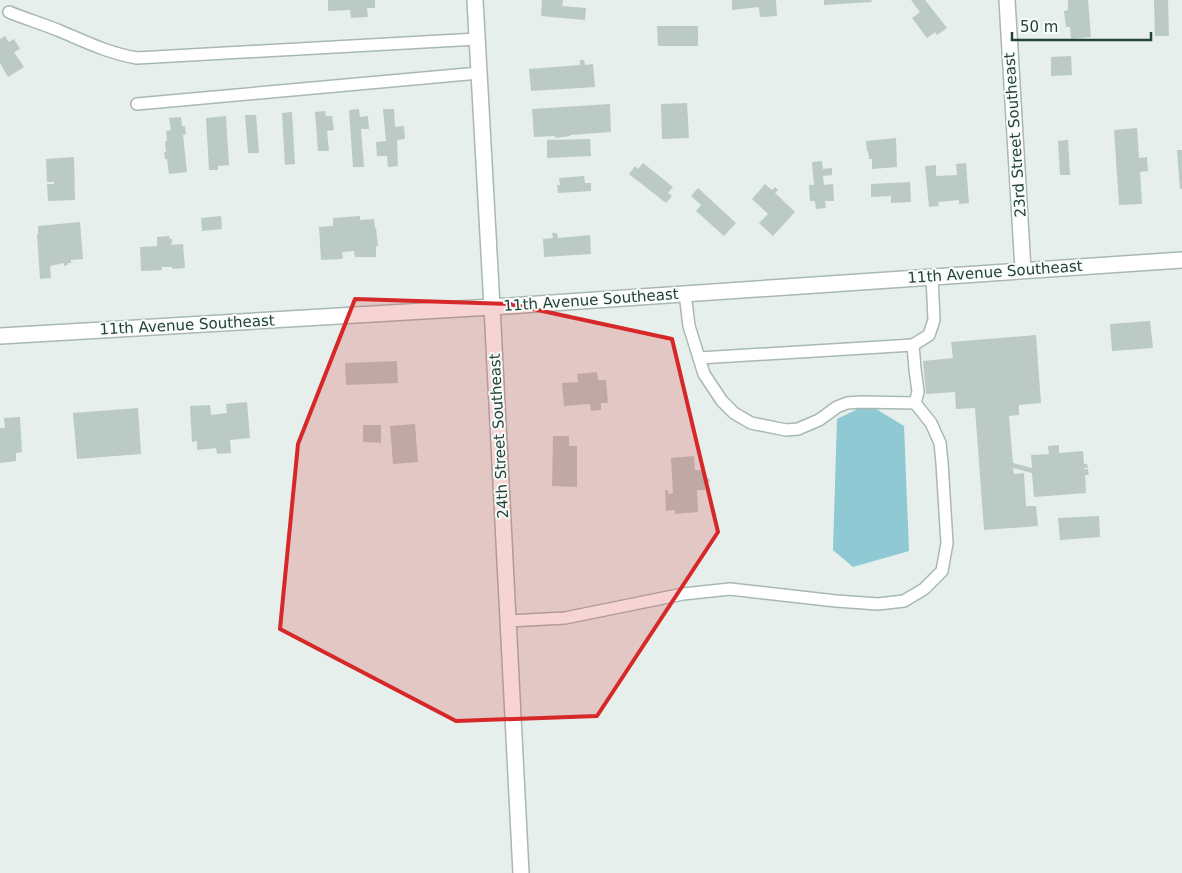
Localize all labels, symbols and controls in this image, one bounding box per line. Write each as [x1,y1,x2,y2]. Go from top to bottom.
scale bar [1012,10,1151,42]
text: 50 m [1020,18,1058,36]
street label: 23rd Street Southeast [1000,52,1030,218]
street label: 11th Avenue Southeast [907,257,1083,287]
street label: 11th Avenue Southeast [503,285,679,315]
street label: 11th Avenue Southeast [99,311,275,339]
street label: 24th Street Southeast [486,353,512,519]

